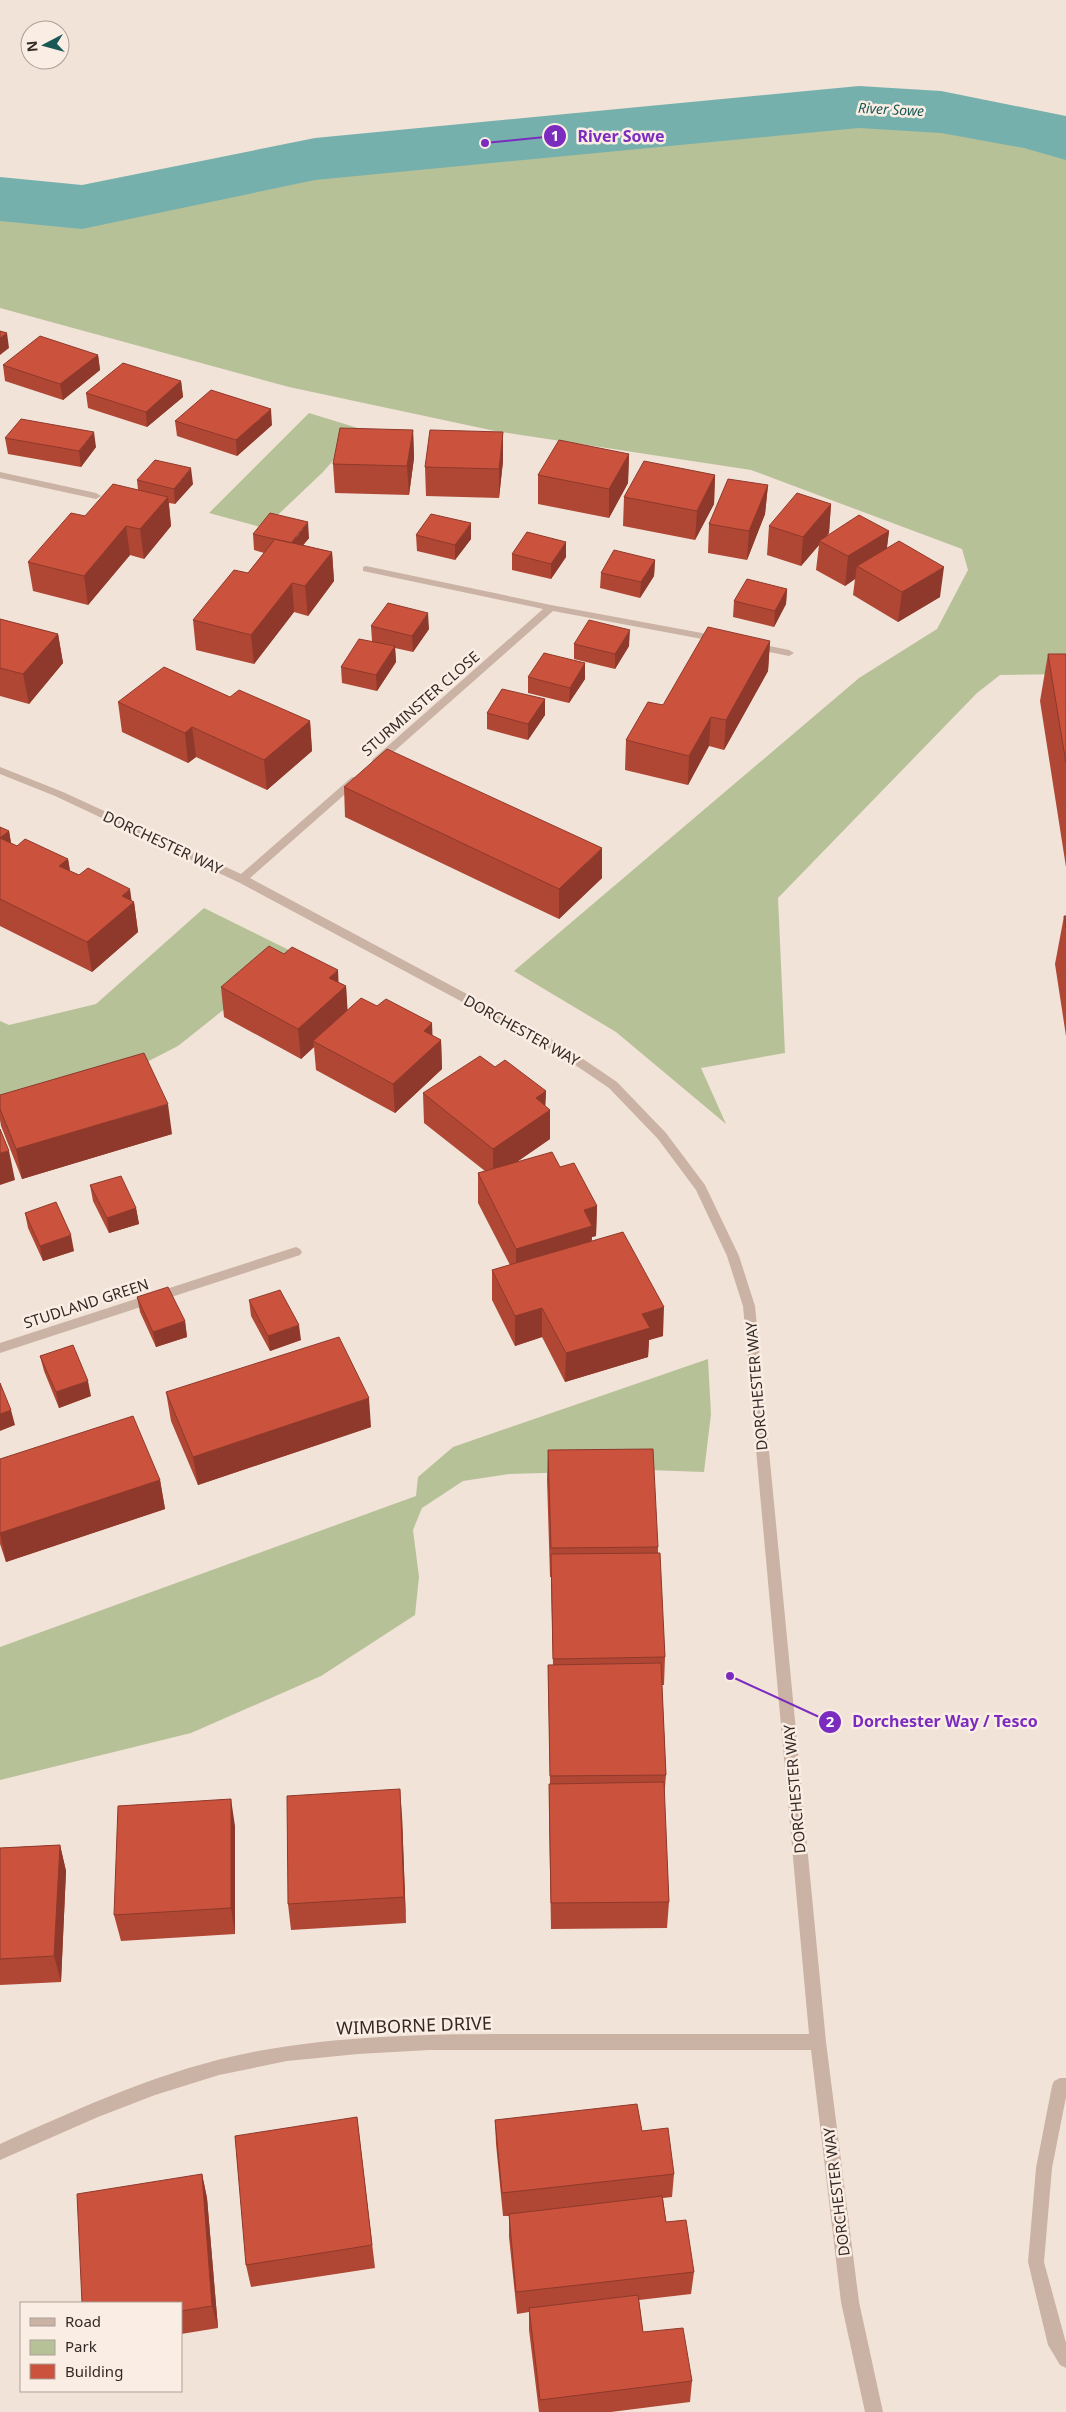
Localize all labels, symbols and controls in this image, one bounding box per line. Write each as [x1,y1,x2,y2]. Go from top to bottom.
north arrow [20,20,70,70]
text: N [22,40,42,53]
water label: River Sowe [857,98,925,120]
callout: River Sowe [543,121,675,152]
text: 1 [551,125,559,145]
text: River Sowe [577,125,665,147]
street label: STURMINSTER CLOSE [357,646,483,760]
street label: DORCHESTER WAY [100,806,226,879]
street label: DORCHESTER WAY [460,990,584,1070]
street label: STUDLAND GREEN [21,1273,151,1333]
street label: DORCHESTER WAY [740,1320,772,1451]
callout: Dorchester Way / Tesco [817,1706,1047,1737]
text: Dorchester Way / Tesco [852,1710,1038,1732]
text: 2 [826,1711,835,1731]
street label: DORCHESTER WAY [778,1723,810,1854]
street label: WIMBORNE DRIVE [336,2010,492,2040]
street label: DORCHESTER WAY [818,2126,854,2258]
legend [20,2302,182,2392]
text: Road [65,2311,101,2331]
text: Park [65,2336,97,2356]
text: Building [65,2361,123,2381]

